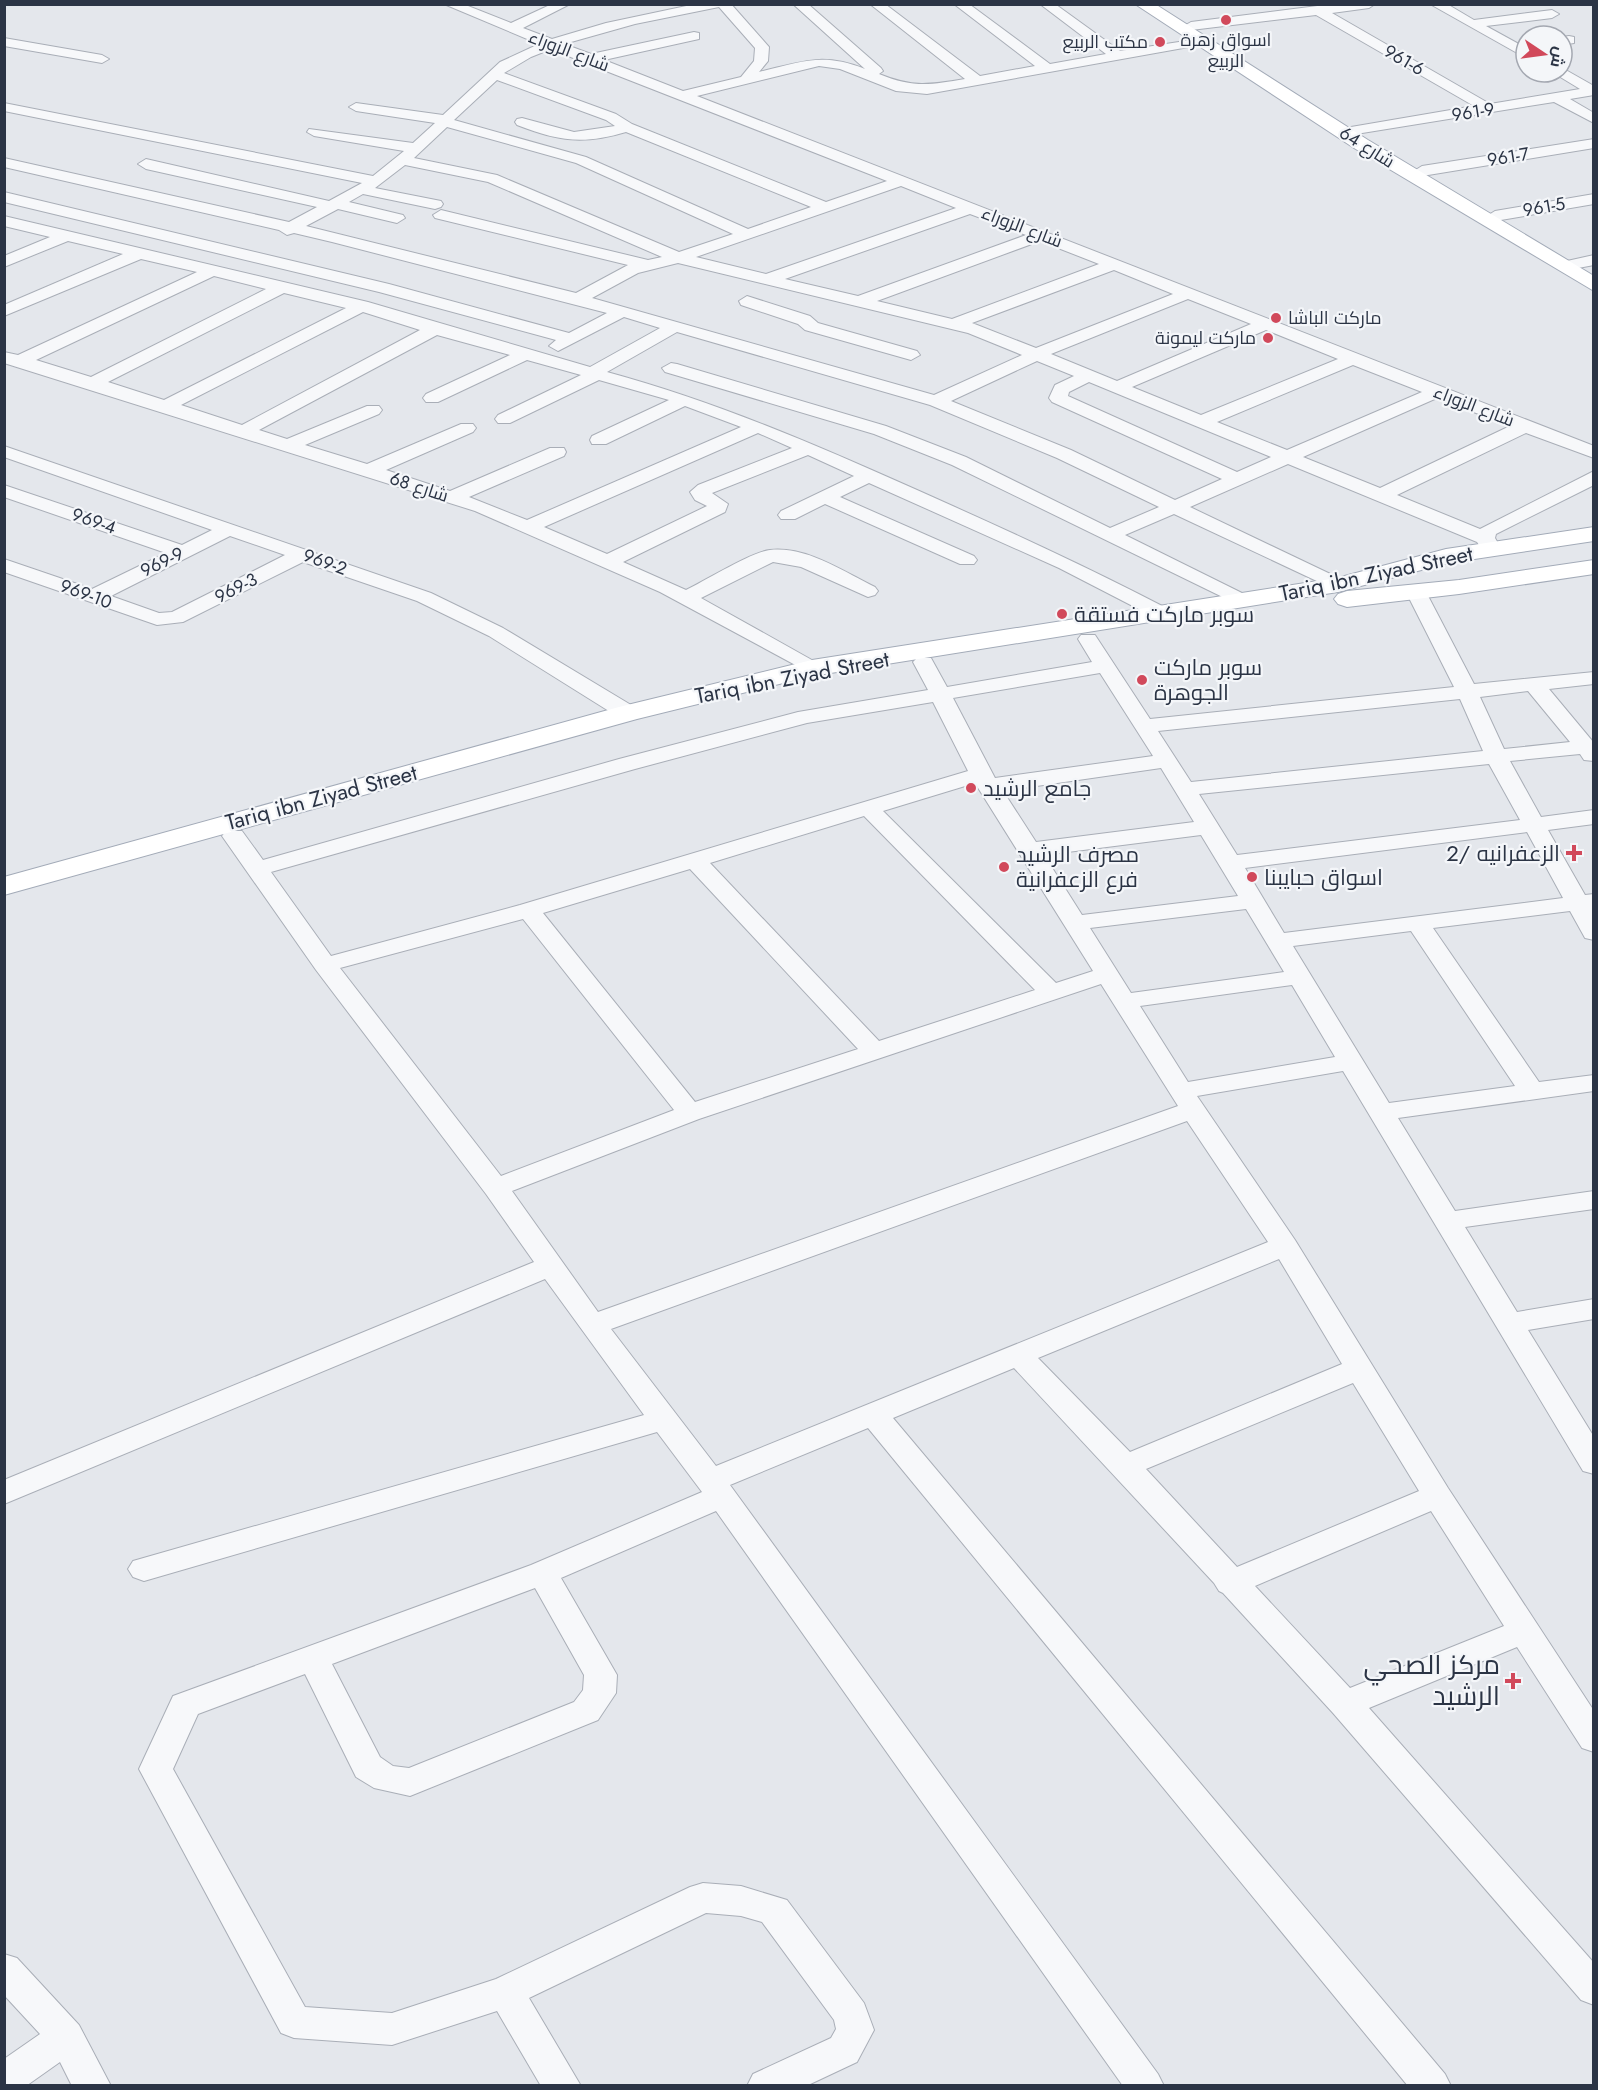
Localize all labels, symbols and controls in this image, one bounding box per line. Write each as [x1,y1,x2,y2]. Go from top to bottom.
marker: اسواق زهرة الربيع [1219,13,1233,27]
street label: شارع الزوراء [525,24,613,78]
north arrow [1514,24,1574,84]
place label: اسواق زهرة الربيع [1181,27,1271,74]
place label: مكتب الربيع [1063,29,1148,55]
marker: مكتب الربيع [1153,35,1167,49]
street label: 961-6 [1379,38,1429,82]
text: ش [1545,45,1572,70]
street label: 961-9 [1450,96,1496,128]
street label: شارع 64 [1334,120,1400,174]
street label: 961-7 [1485,141,1531,173]
street label: 961-5 [1521,190,1567,224]
street label: شارع الزوراء [978,200,1066,254]
place label: ماركت الباشا [1288,305,1382,331]
marker: ماركت الباشا [1269,311,1283,325]
place label: ماركت ليمونة [1155,325,1256,351]
marker: ماركت ليمونة [1261,331,1275,345]
street label: شارع الزوراء [1430,379,1518,433]
street label: شارع 68 [386,465,452,509]
street label: 969-4 [68,501,120,541]
street label: Tariq ibn Ziyad Street [1276,537,1476,609]
street label: 969-9 [136,540,188,584]
street label: 969-2 [299,542,351,582]
street label: 969-3 [210,566,262,610]
street label: 969-10 [56,573,116,615]
place label: سوبر ماركت فستقة [1074,598,1254,630]
marker: سوبر ماركت فستقة [1055,607,1069,621]
street label: Tariq ibn Ziyad Street [692,642,892,712]
place label: سوبر ماركت الجوهرة [1154,651,1262,708]
marker: سوبر ماركت الجوهرة [1135,673,1149,687]
street label: Tariq ibn Ziyad Street [222,756,421,838]
place label: جامع الرشيد [983,772,1091,804]
marker: جامع الرشيد [964,781,978,795]
place label: الزعفرانيه /2 [1446,837,1560,869]
place label: مصرف الرشيد فرع الزعفرانية [1016,838,1139,895]
marker: الزعفرانيه /2 [1565,844,1583,862]
marker: مصرف الرشيد فرع الزعفرانية [997,860,1011,874]
place label: اسواق حبايبنا [1264,861,1383,893]
marker: اسواق حبايبنا [1245,870,1259,884]
place label: مركز الصحي الرشيد [1364,1645,1500,1715]
marker: مركز الصحي الرشيد [1504,1672,1522,1690]

